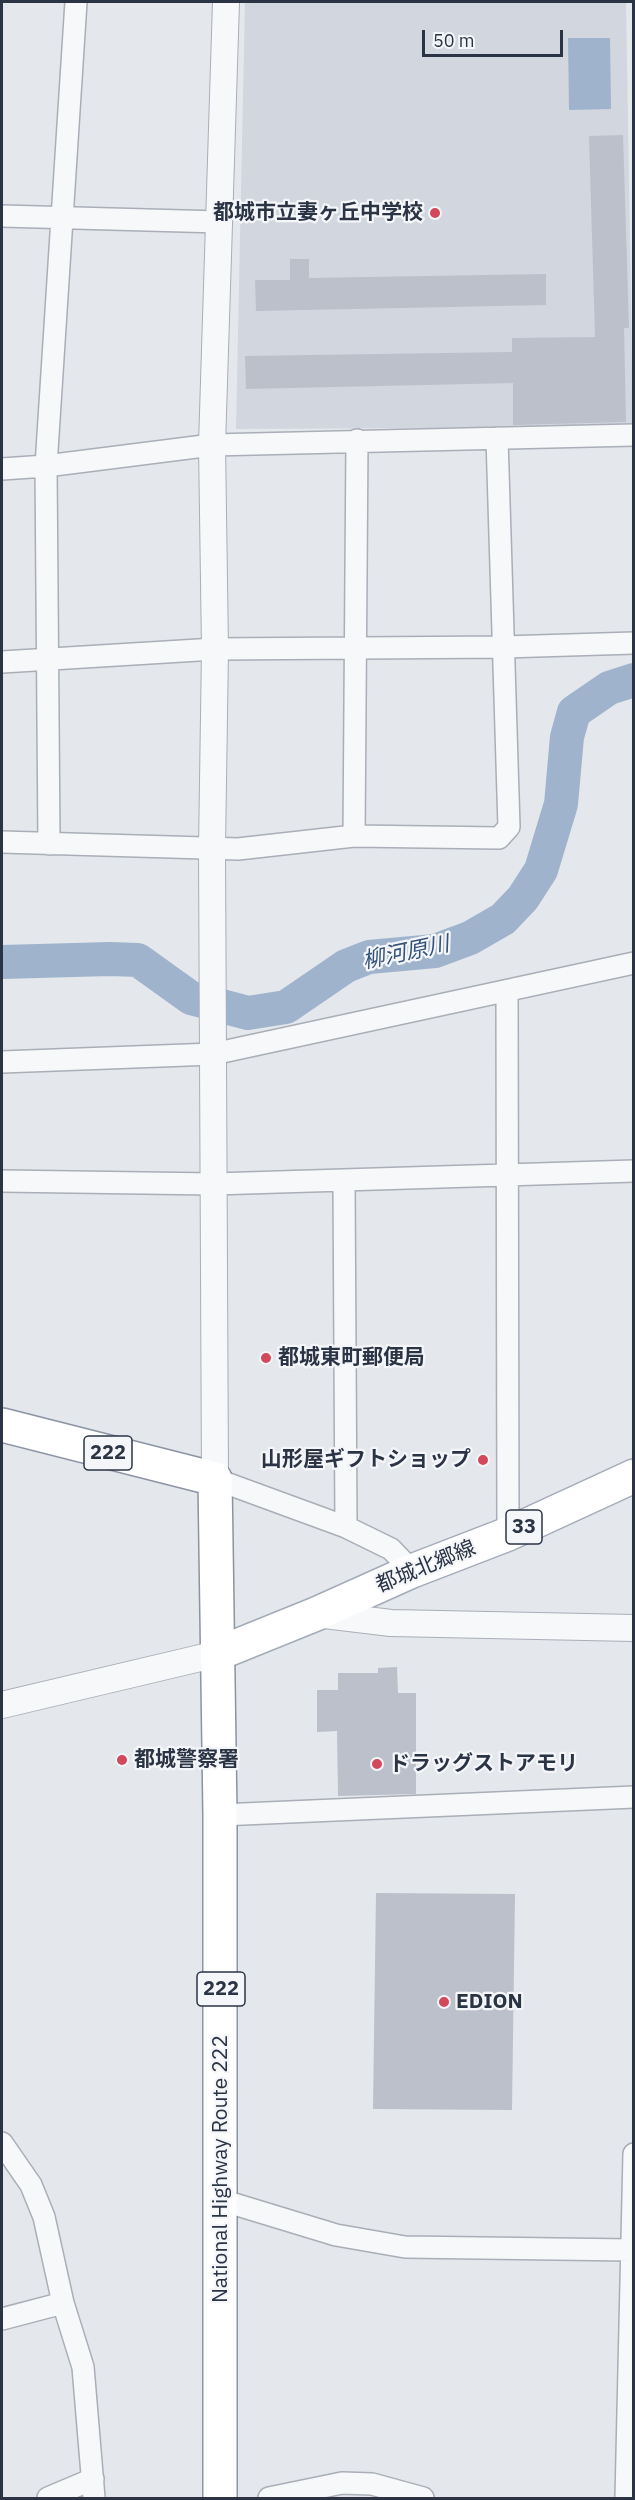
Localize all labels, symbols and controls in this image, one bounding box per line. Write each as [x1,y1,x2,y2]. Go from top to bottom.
scale bar [425,18,566,56]
text: 50 m [433,29,475,52]
place label: 都城市立妻ヶ丘中学校 [213,200,423,226]
marker: 都城市立妻ヶ丘中学校 [428,206,442,220]
water label: 柳河原川 [360,931,452,975]
place label: 都城東町郵便局 [278,1345,425,1371]
marker: 都城東町郵便局 [259,1351,273,1365]
road number: 222 [84,1436,132,1470]
place label: 山形屋ギフトショップ [261,1447,471,1473]
marker: 山形屋ギフトショップ [476,1453,490,1467]
road number: 33 [506,1510,542,1544]
street label: 都城北郷線 [373,1536,479,1598]
place label: 都城警察署 [134,1747,239,1773]
place label: ドラッグストアモリ [389,1751,578,1777]
marker: 都城警察署 [115,1753,129,1767]
marker: ドラッグストアモリ [370,1757,384,1771]
road number: 222 [197,1972,245,2006]
place label: EDION [456,1989,523,2015]
marker: EDION [437,1995,451,2009]
street label: National Highway Route 222 [208,2035,234,2303]

